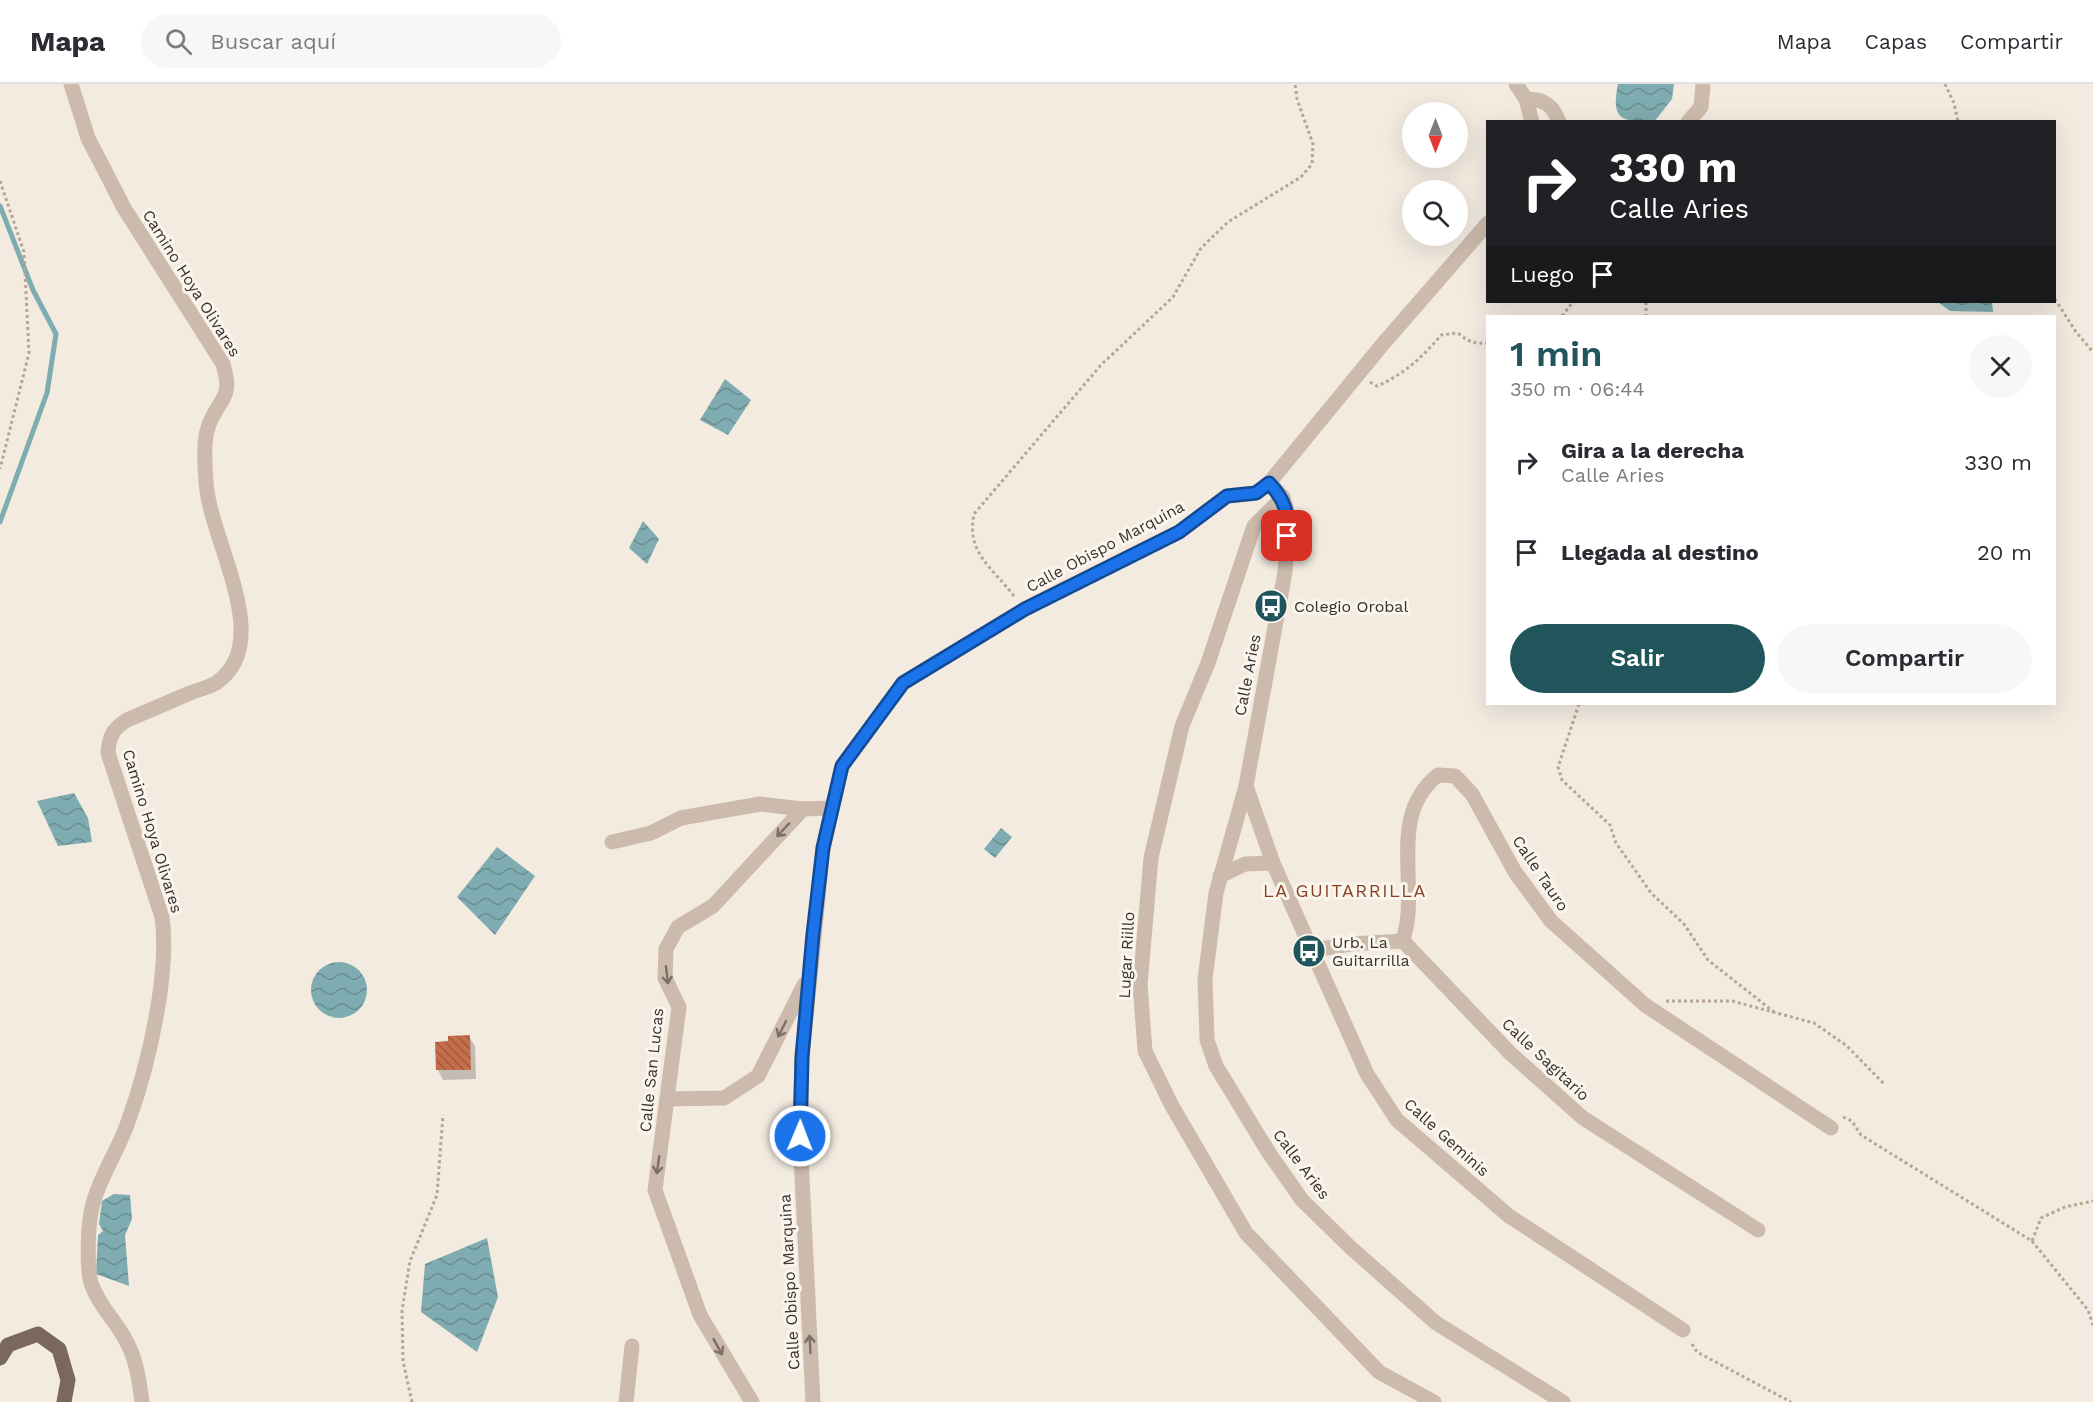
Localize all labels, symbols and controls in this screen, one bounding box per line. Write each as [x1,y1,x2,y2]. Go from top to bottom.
search box [141,14,561,68]
text: Mapa [30,25,105,58]
icon: search [162,25,195,58]
text: Buscar aquí [210,29,336,54]
text: Mapa [1777,29,1832,54]
text: Capas [1865,29,1927,54]
text: Compartir [1960,29,2063,54]
north arrow [1402,102,1468,168]
map controls [1402,102,1468,246]
text: 330 m [1609,143,1737,192]
icon: right [1510,144,1588,222]
button: search [1402,180,1468,246]
text: Calle Aries [1609,193,1749,225]
street label: Camino Hoya Olivares [139,206,245,360]
icon: arrive [1586,258,1619,291]
text: Luego [1510,262,1574,287]
text: 1 min [1510,333,1602,375]
button: close [1969,335,2032,398]
text: 350 m · 06:44 [1510,377,1645,401]
text: Gira a la derecha [1561,438,1744,463]
icon: right [1510,446,1543,479]
text: 330 m [1964,450,2032,475]
text: Calle Aries [1561,463,1665,487]
street label: Calle Obispo Marquina [1023,497,1187,596]
pin [1261,510,1312,561]
icon: arrive [1270,519,1303,552]
icon: arrive [1510,536,1543,569]
text: Llegada al destino [1561,540,1759,565]
text: 20 m [1977,540,2032,565]
bus stop icon: Colegio Orobal [1253,588,1289,624]
place label: Colegio Orobal [1294,597,1408,616]
button: Salir [1510,624,1765,693]
button: Compartir [1777,624,2032,693]
street label: Calle Aries [1230,633,1265,718]
street label: Camino Hoya Olivares [119,747,186,915]
one-way arrow [776,823,790,838]
street label: Calle Tauro [1508,832,1573,915]
district label: LA GUITARRILLA [1263,880,1427,901]
street label: Lugar Riillo [1115,911,1138,999]
bus stop icon: Urb. La Guitarrilla [1291,933,1327,969]
place label: Urb. La Guitarrilla [1332,933,1410,970]
one-way arrow [661,964,672,984]
street label: Calle San Lucas [636,1007,667,1133]
street label: Calle Sagitario [1498,1014,1593,1105]
one-way arrow [776,1020,787,1038]
street label: Calle Geminis [1400,1094,1493,1180]
position arrow [768,1104,832,1168]
street label: Calle Aries [1269,1125,1334,1203]
one-way arrow [653,1155,664,1174]
street label: Calle Obispo Marquina [775,1193,804,1370]
one-way arrow [804,1334,815,1354]
one-way arrow [712,1338,724,1355]

